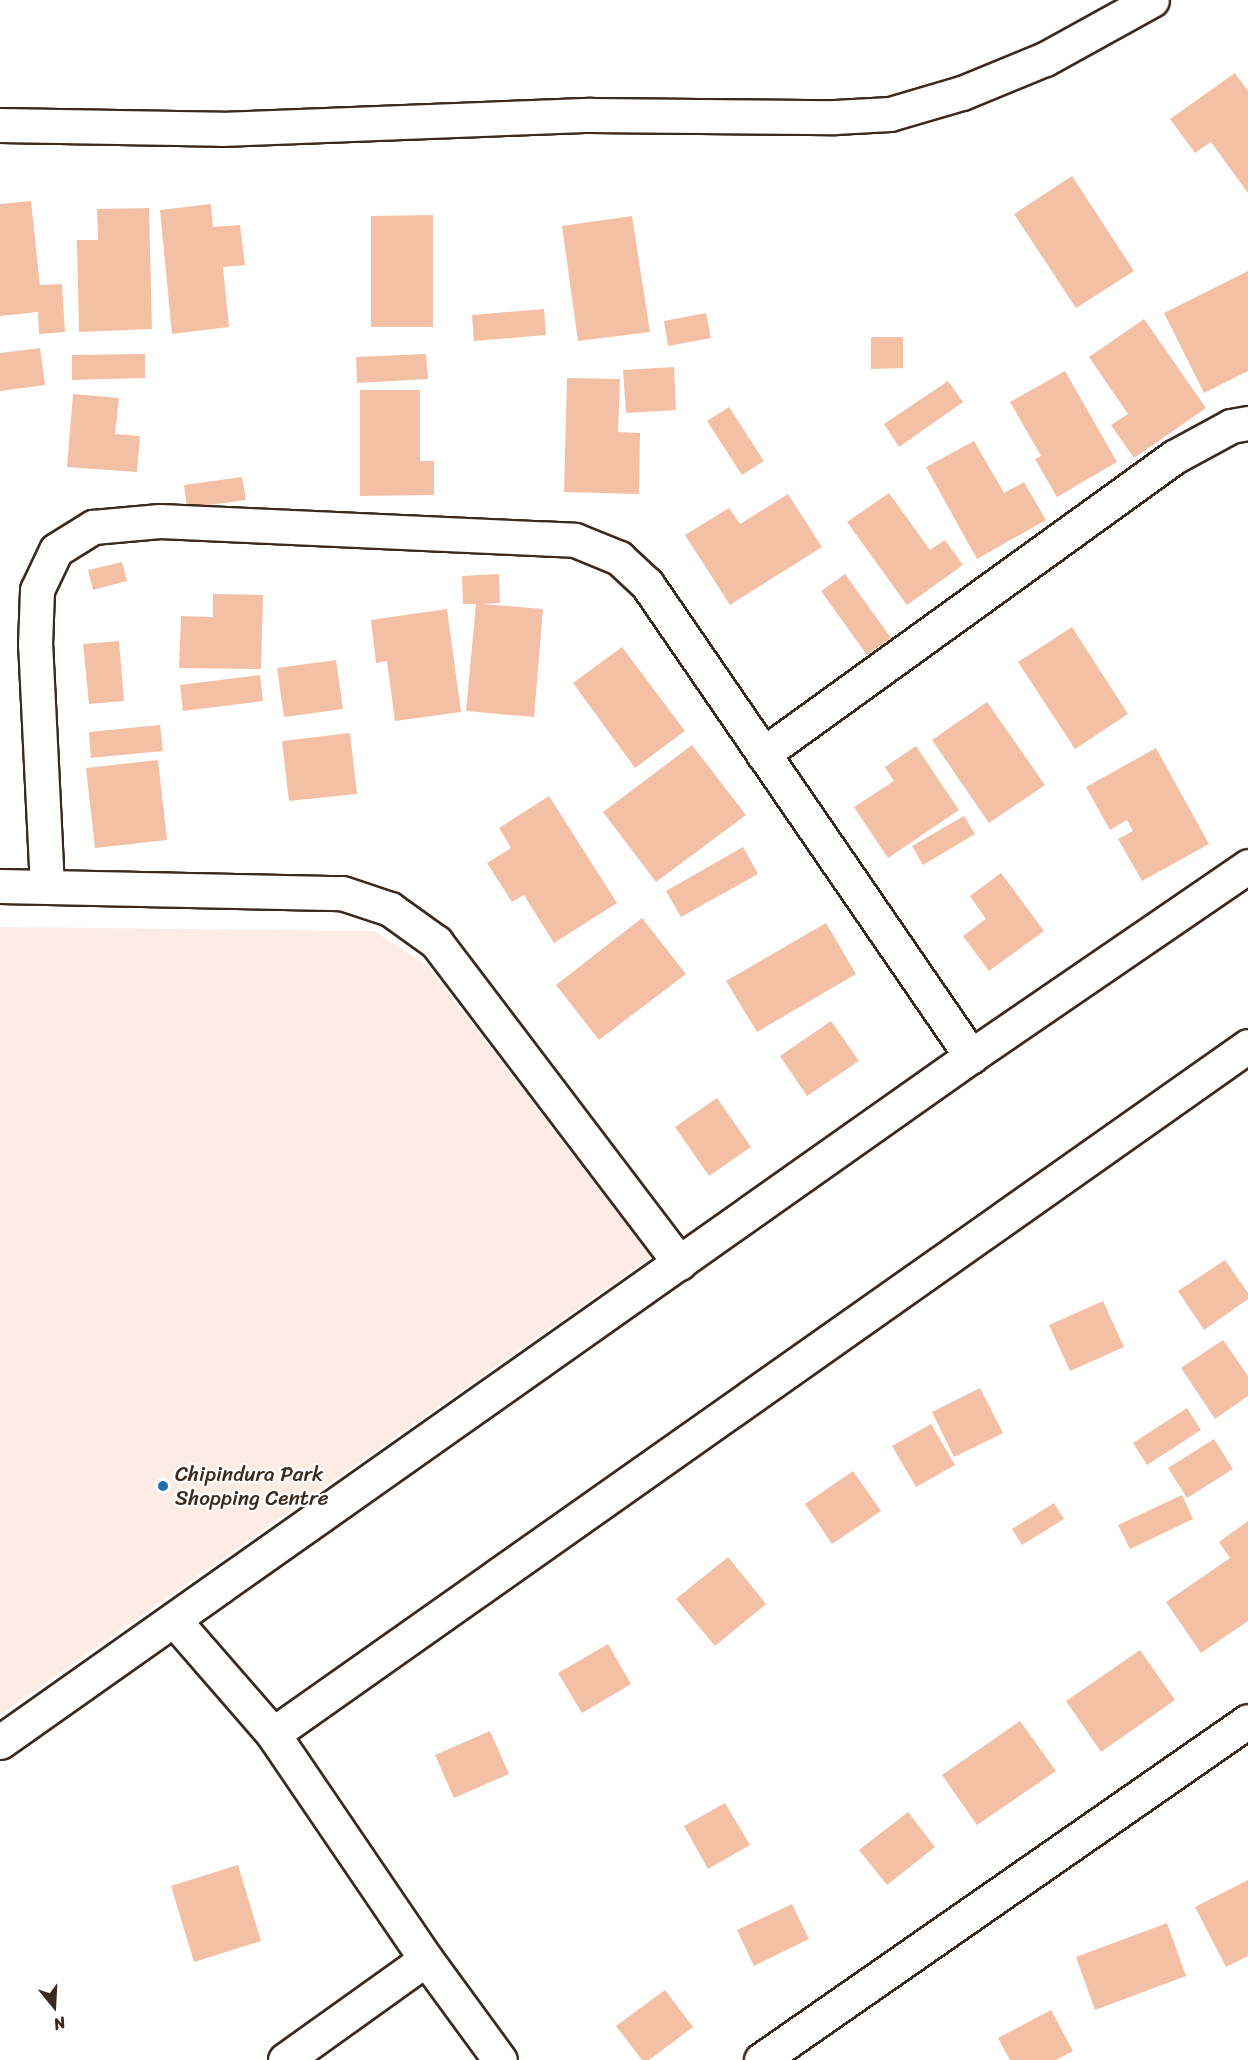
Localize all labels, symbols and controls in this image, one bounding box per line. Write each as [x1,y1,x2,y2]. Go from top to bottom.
place label: Chipindura Park Shopping Centre [175,1461,329,1511]
marker: Chipindura Park Shopping Centre [156,1479,170,1493]
north arrow [24,1976,84,2036]
text: N [50,2008,69,2039]

